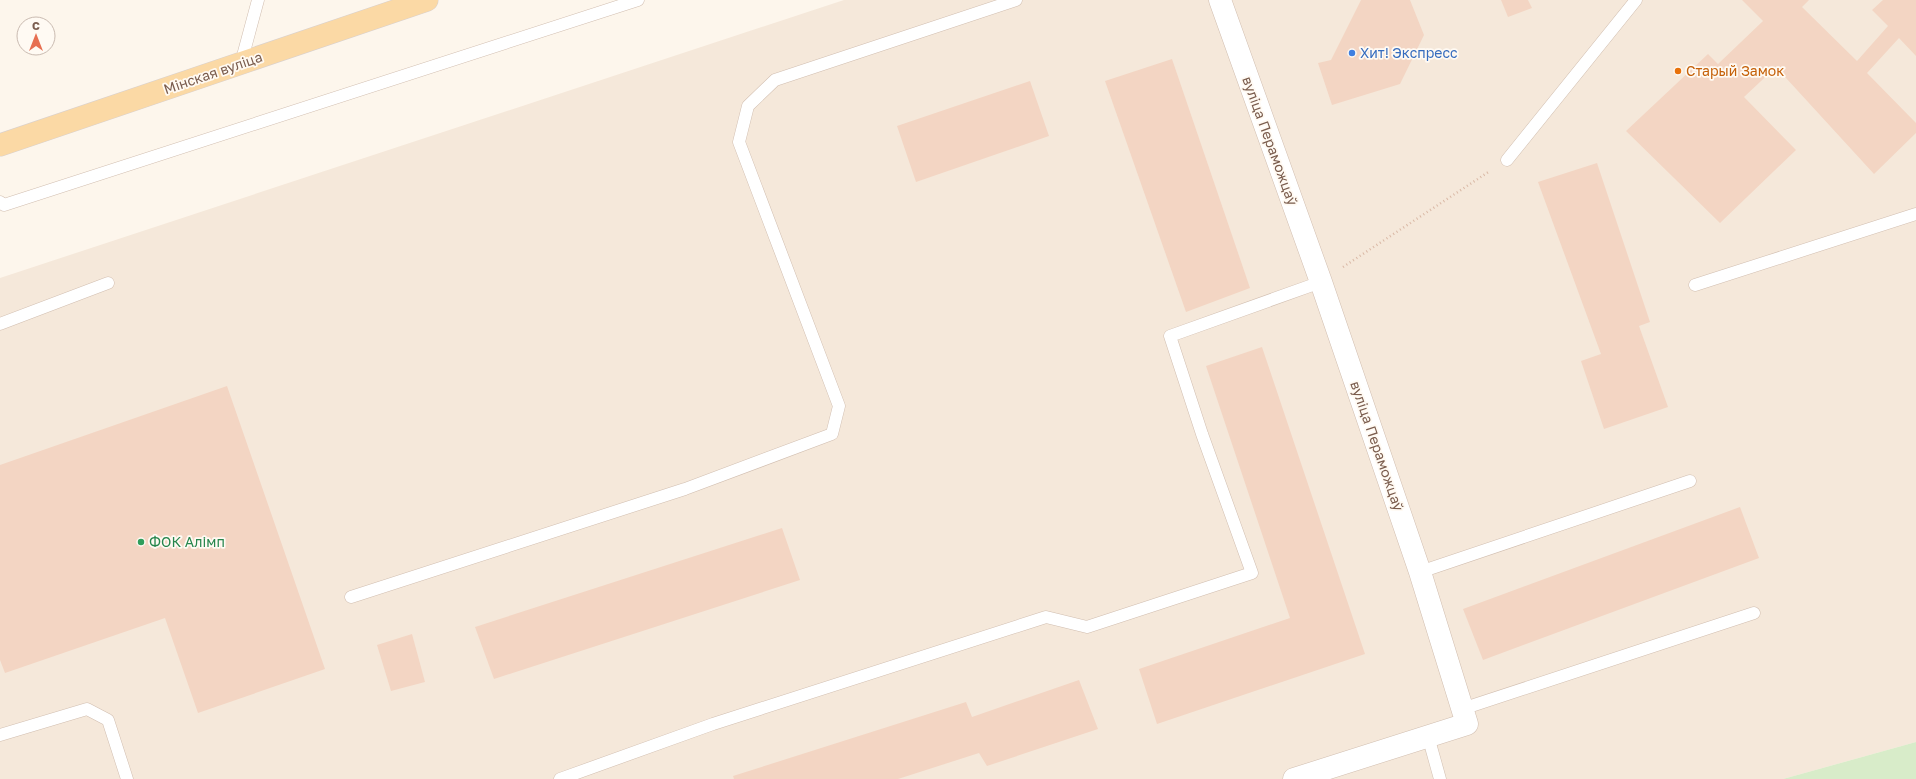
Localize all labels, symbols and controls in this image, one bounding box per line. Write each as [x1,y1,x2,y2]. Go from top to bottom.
north arrow [16,16,56,56]
text: С [32,19,40,32]
place label: Хит! Экспресс [1360,44,1458,61]
street label: Мінская вуліца [161,48,264,97]
marker: Хит! Экспресс [1347,48,1357,58]
place label: Старый Замок [1686,62,1784,79]
marker: Старый Замок [1673,66,1683,76]
street label: вуліца Пераможцаў [1239,74,1302,208]
street label: вуліца Пераможцаў [1347,379,1408,513]
place label: ФОК Алімп [149,533,225,550]
marker: ФОК Алімп [136,537,146,547]

